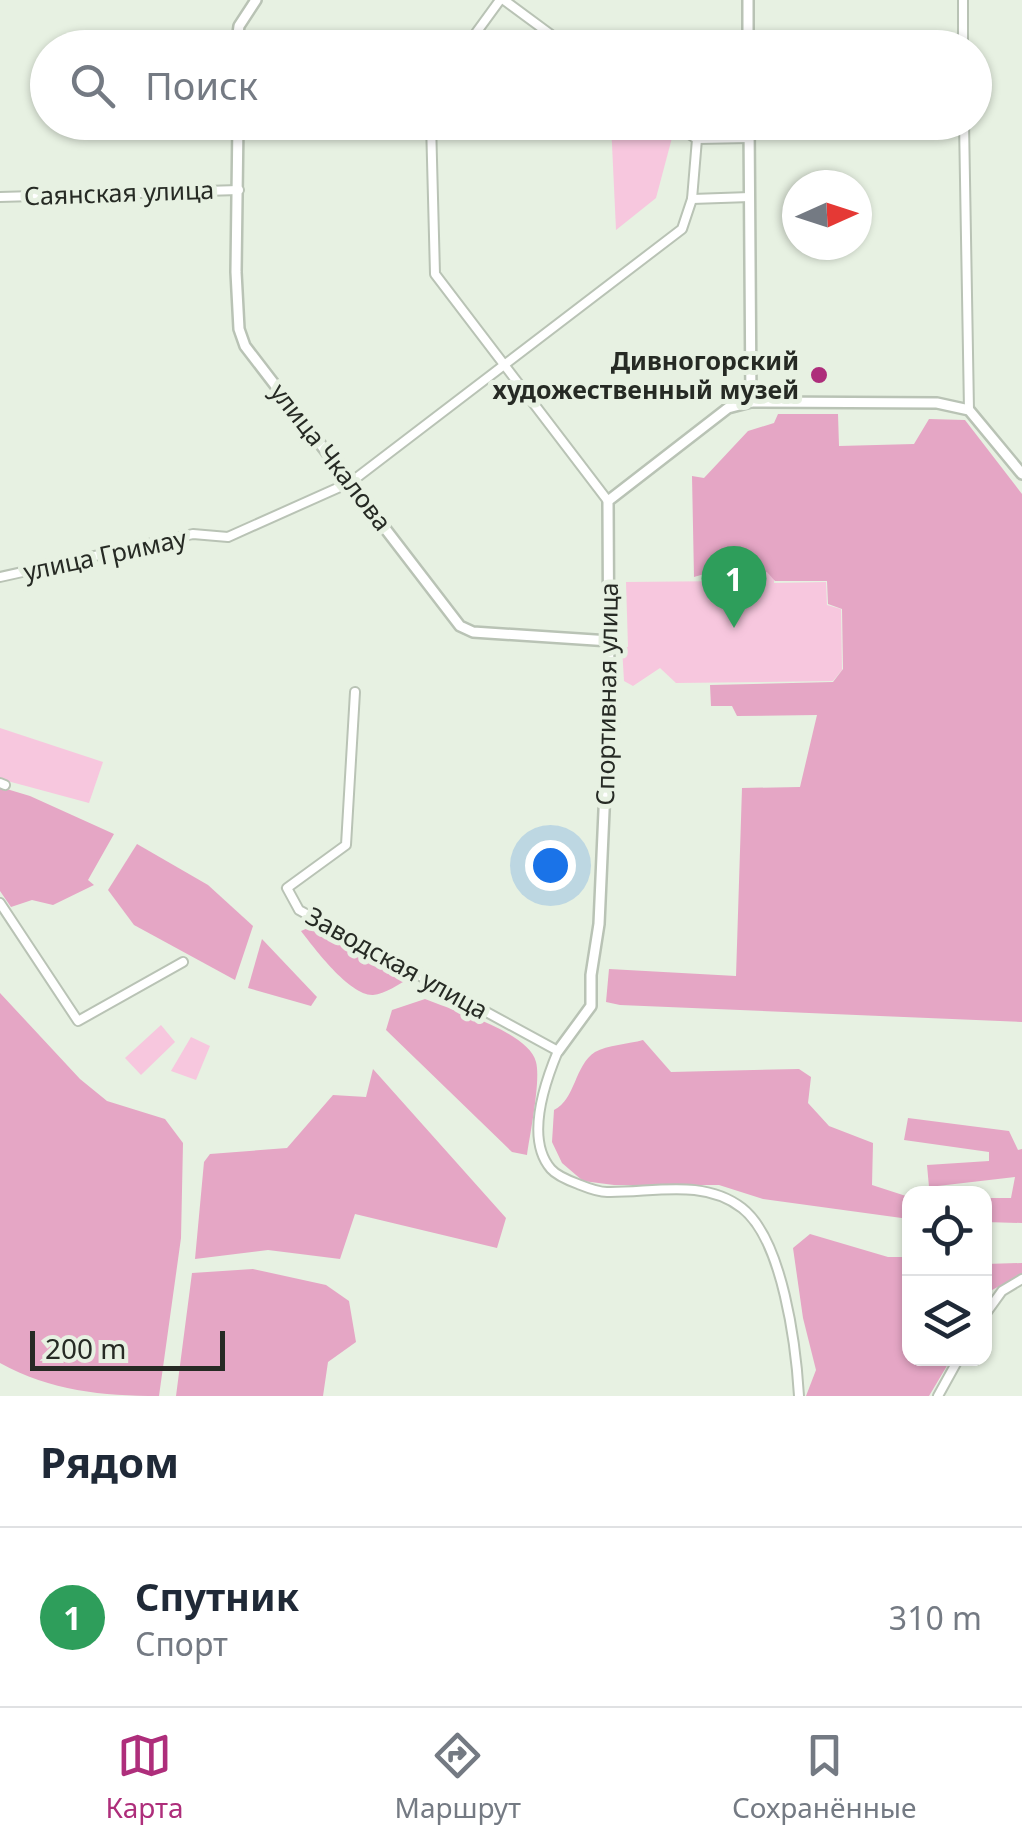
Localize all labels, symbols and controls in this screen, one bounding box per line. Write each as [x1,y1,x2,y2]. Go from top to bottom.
search box [30,30,992,140]
icon: search [65,58,120,113]
text: Поиск [145,59,258,111]
north arrow [782,170,872,260]
street label: Саянская улица [23,172,215,212]
place label: Дивногорский художественный музей [493,343,799,406]
marker: Дивногорский художественный музей [808,364,830,386]
street label: улица Чкалова [263,376,400,537]
street label: улица Гримау [20,520,190,588]
pin: 1 [702,546,766,628]
street label: Спортивная улица [587,582,625,806]
your location [525,840,576,891]
street label: Заводская улица [300,898,495,1026]
map controls [902,1186,992,1366]
button: locate [902,1186,992,1276]
button: layers [902,1276,992,1366]
scale bar [30,1326,225,1370]
text: 200 m [45,1329,127,1367]
text: Рядом [40,1433,179,1490]
text: Спутник [135,1570,299,1622]
text: 1 [63,1596,82,1639]
text: 310 m [889,1596,982,1639]
text: Спорт [135,1622,228,1665]
tab: Карта [105,1728,184,1826]
tab: Маршрут [395,1728,521,1826]
tab: Сохранённые [732,1728,917,1826]

